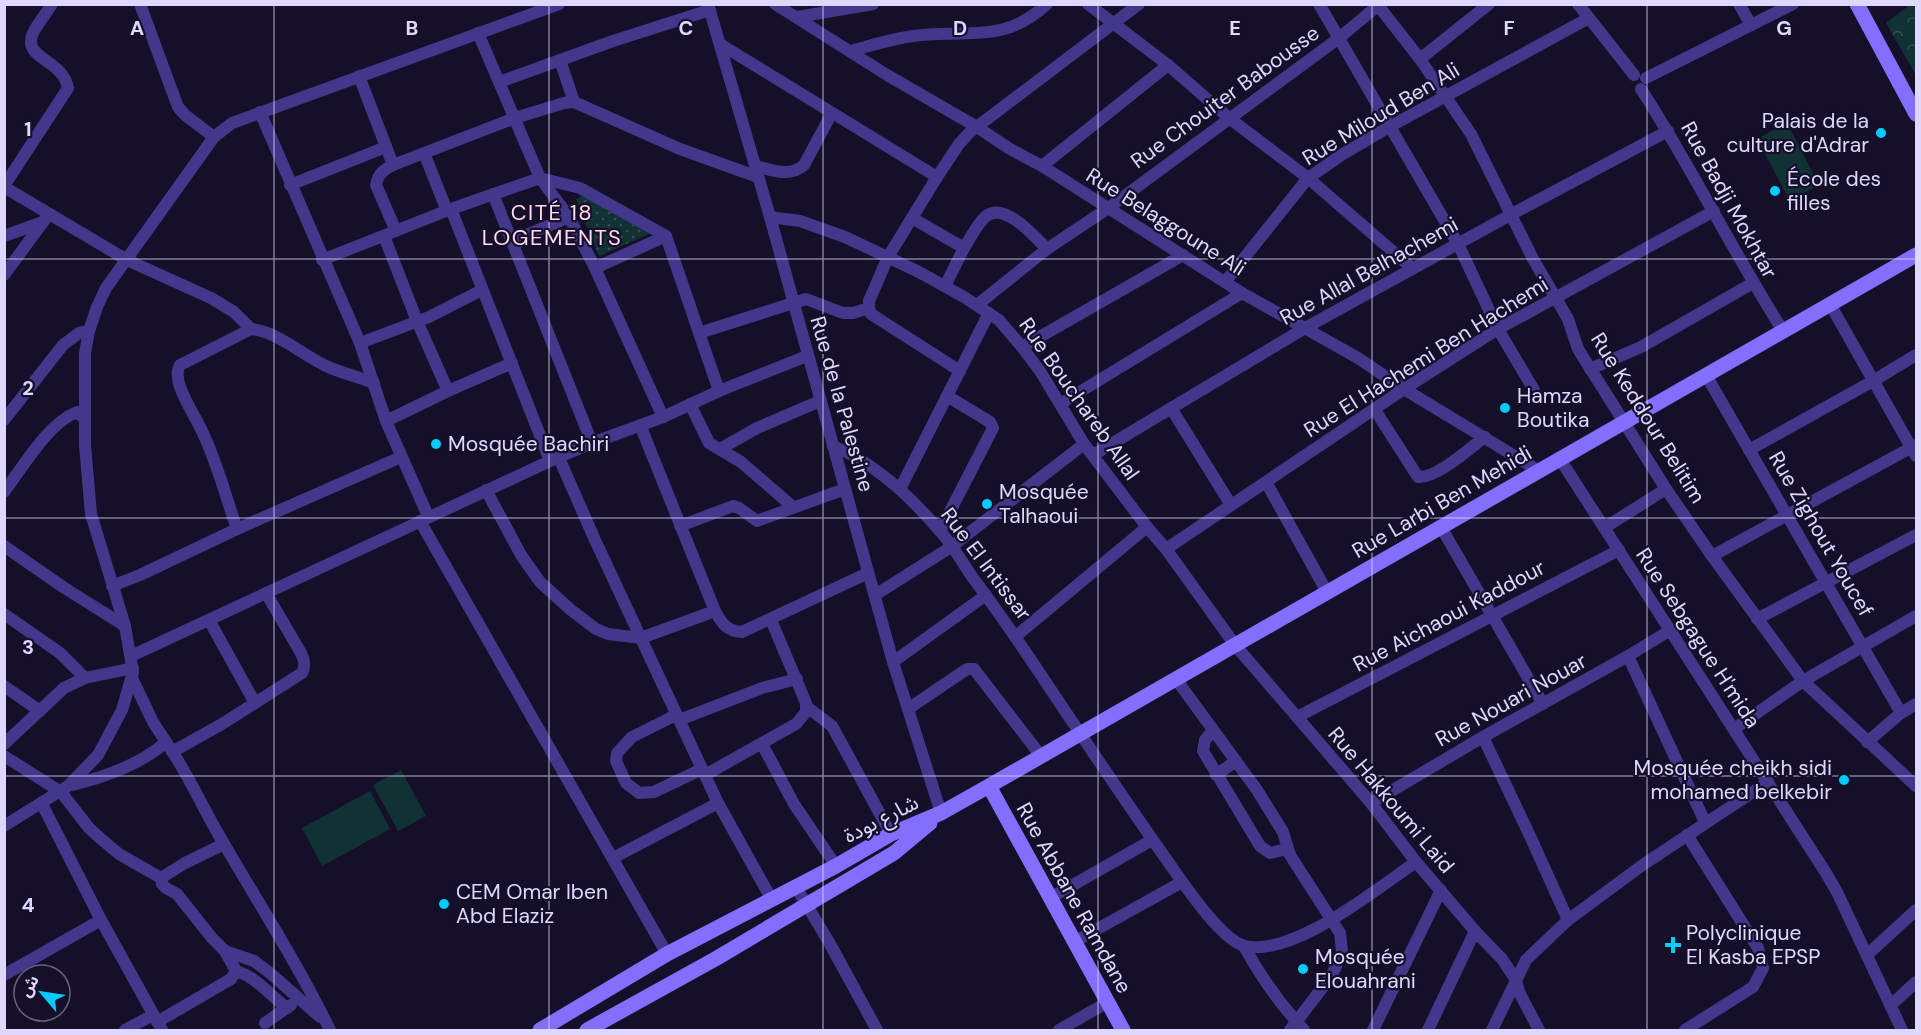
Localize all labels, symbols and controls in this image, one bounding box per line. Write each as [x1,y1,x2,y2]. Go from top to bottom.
text: A [130,15,144,41]
text: B [406,15,418,41]
text: C [679,15,693,41]
text: D [953,15,967,41]
text: E [1229,15,1241,41]
text: F [1503,15,1515,41]
text: G [1776,15,1792,41]
street label: Rue Chouiter Babousse [1125,19,1325,175]
street label: Rue Miloud Ben Ali [1297,56,1465,172]
place label: Palais de la culture d'Adrar [1726,107,1869,159]
text: 1 [24,116,32,142]
street label: Rue Badji Mokhtar [1674,117,1784,284]
marker: Palais de la culture d'Adrar [1874,126,1888,140]
street label: Rue Belaggoune Ali [1081,162,1251,282]
place label: École des filles [1787,165,1881,217]
marker: École des filles [1768,184,1782,198]
district label: CITÉ 18 LOGEMENTS [482,198,622,252]
street label: Rue Allal Belhachemi [1275,210,1463,332]
street label: Rue El Hachemi Ben Hachemi [1299,270,1553,444]
street label: Rue Bouchareb Allal [1012,312,1146,486]
street label: Rue de la Palestine [804,313,880,495]
street label: Rue Keddour Belitim [1584,327,1712,509]
text: 2 [22,375,34,401]
place label: Hamza Boutika [1517,382,1589,434]
marker: Hamza Boutika [1498,401,1512,415]
place label: Mosquée Bachiri [448,430,609,458]
marker: Mosquée Bachiri [429,437,443,451]
street label: Rue Larbi Ben Mehidi [1347,439,1537,565]
street label: Rue Zighout Youcef [1762,446,1880,622]
place label: Mosquée Talhaoui [999,478,1089,530]
marker: Mosquée Talhaoui [980,497,994,511]
street label: Rue El Intissar [934,502,1038,626]
street label: Rue Sebgague H'mida [1629,543,1767,733]
street label: Rue Aichaoui Kaddour [1348,553,1550,678]
text: 3 [22,634,34,660]
street label: Rue Nouari Nouar [1430,647,1592,753]
street label: Rue Hakkoumi Laid [1322,721,1460,879]
place label: Mosquée cheikh sidi mohamed belkebir [1634,754,1832,806]
marker: Mosquée cheikh sidi mohamed belkebir [1837,773,1851,787]
street label: شارع بودة [839,788,924,851]
street label: Rue Abbane Ramdane [1010,798,1138,998]
place label: CEM Omar Iben Abd Elaziz [456,878,608,930]
text: 4 [22,892,35,918]
marker: CEM Omar Iben Abd Elaziz [437,897,451,911]
place label: Polyclinique El Kasba EPSP [1686,919,1820,971]
marker: Polyclinique El Kasba EPSP [1664,936,1682,954]
place label: Mosquée Elouahrani [1315,943,1416,995]
marker: Mosquée Elouahrani [1296,962,1310,976]
north arrow [12,963,72,1023]
text: ش [15,971,44,1001]

